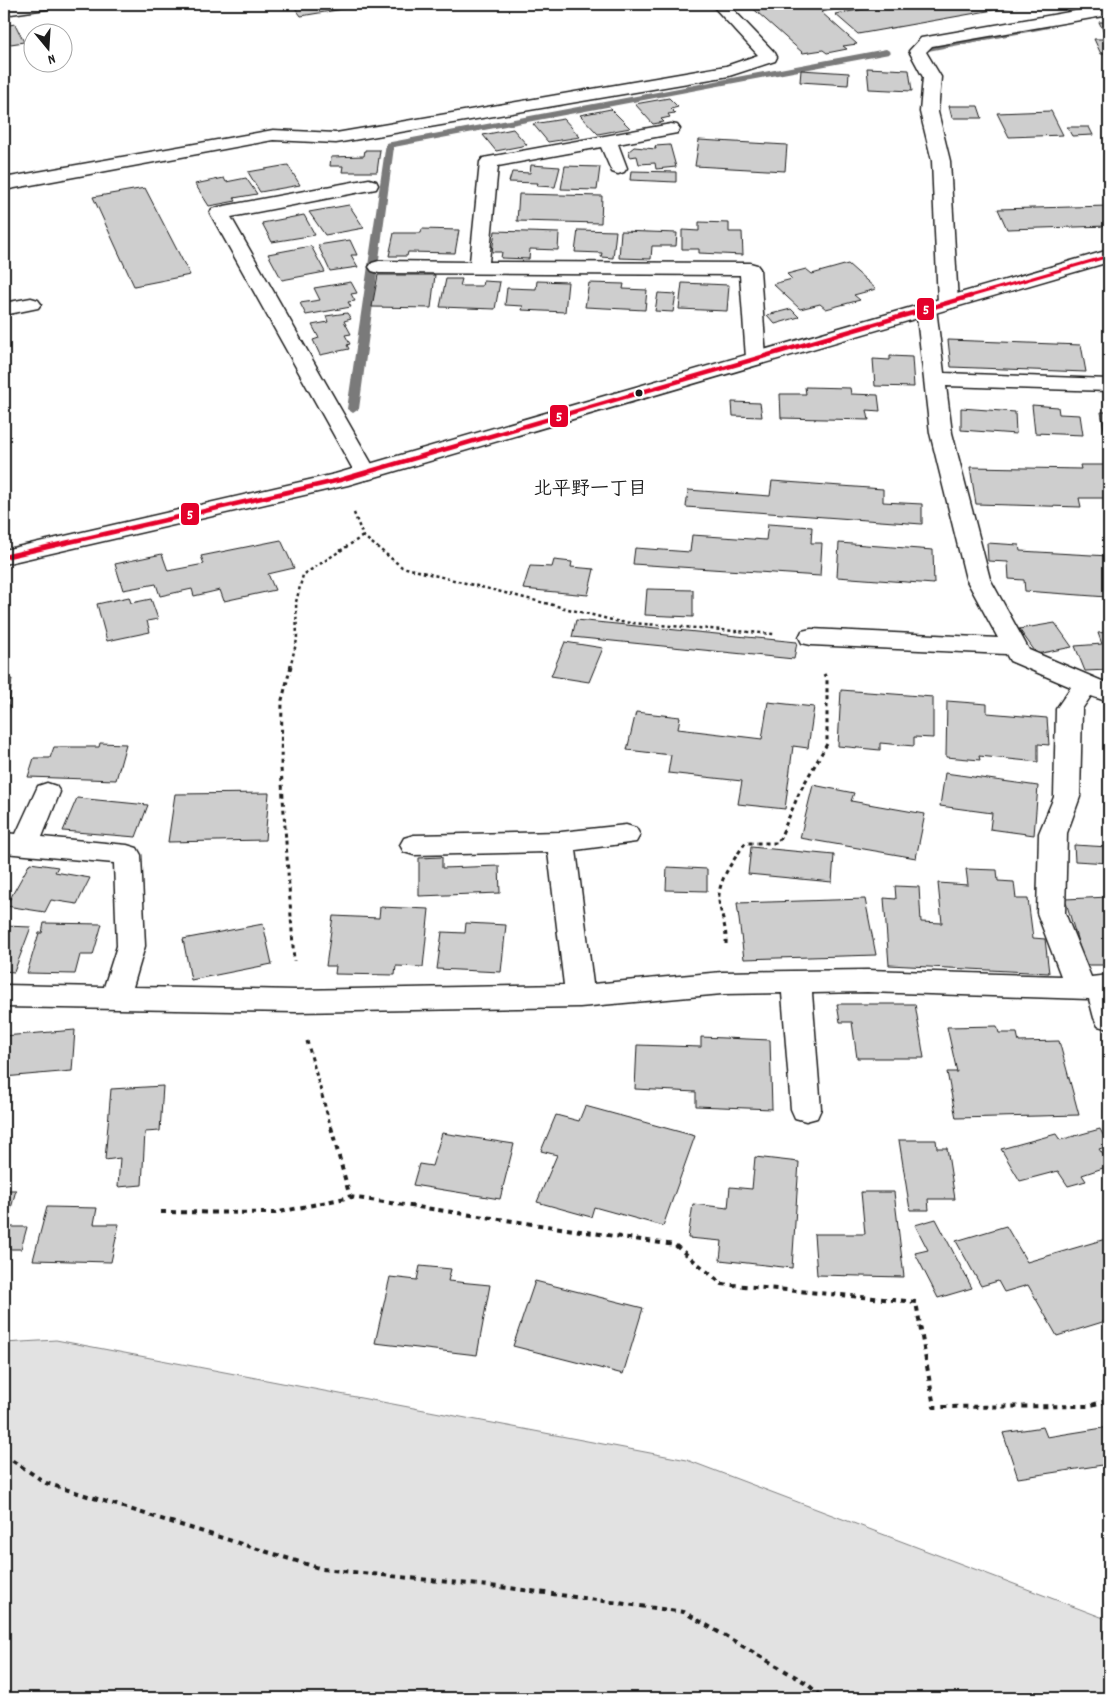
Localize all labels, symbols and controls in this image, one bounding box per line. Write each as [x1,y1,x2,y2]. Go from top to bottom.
north arrow [22,22,72,72]
text: N [45,48,58,69]
line badge: 5 [916,297,935,321]
text: 5 [923,301,930,321]
unlabelled marker [634,388,644,398]
line badge: 5 [549,404,569,428]
text: 5 [556,408,563,428]
district label: 北平野一丁目 [533,477,647,504]
line badge: 5 [180,502,200,526]
text: 5 [187,506,194,526]

